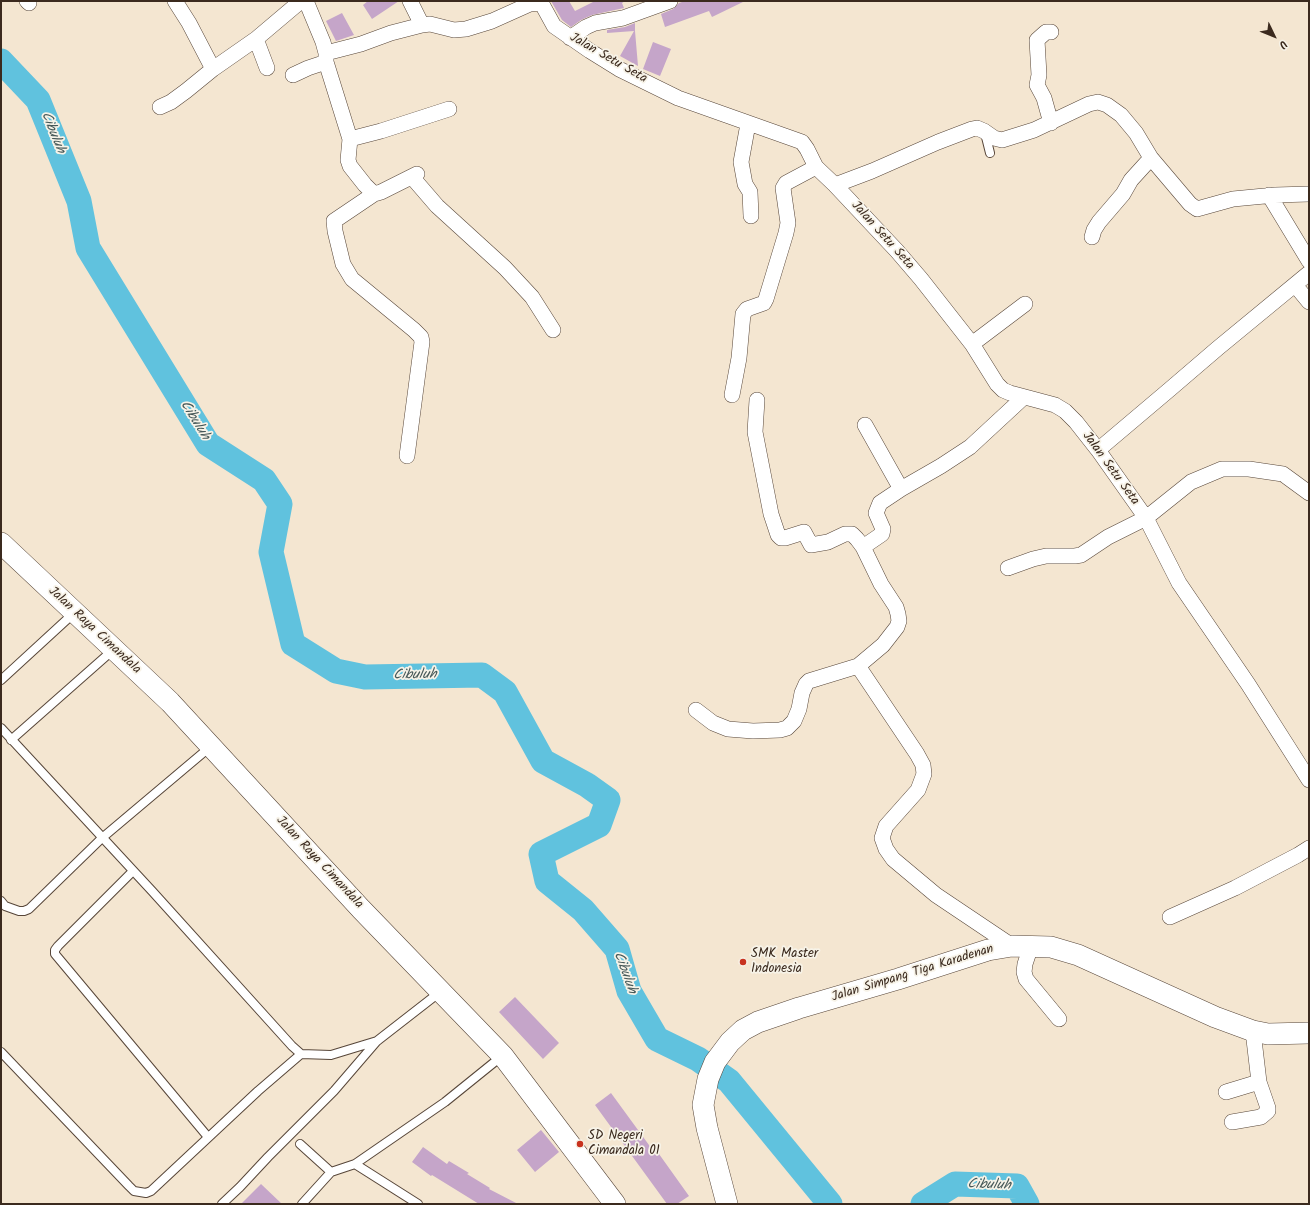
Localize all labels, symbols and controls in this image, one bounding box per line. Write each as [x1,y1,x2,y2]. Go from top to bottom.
north arrow [1254,16,1294,56]
street label: Jalan Setu Seta [567,31,649,87]
text: U [1274,36,1292,53]
water label: Cibuluh [36,110,68,156]
street label: Jalan Setu Seta [847,199,917,273]
water label: Cibuluh [175,398,213,444]
street label: Jalan Setu Seta [1078,429,1142,509]
street label: Jalan Raya Cimandala [44,584,144,678]
water label: Cibuluh [393,667,437,685]
street label: Jalan Raya Cimandala [272,813,366,913]
street label: Jalan Simpang Tiga Karadenan [830,942,996,1006]
place label: SMK Master Indonesia [751,947,818,978]
water label: Cibuluh [609,950,639,996]
marker: SMK Master Indonesia [738,957,748,967]
place label: SD Negeri Cimandala 01 [588,1129,660,1160]
marker: SD Negeri Cimandala 01 [575,1139,585,1149]
water label: Cibuluh [967,1177,1011,1195]

